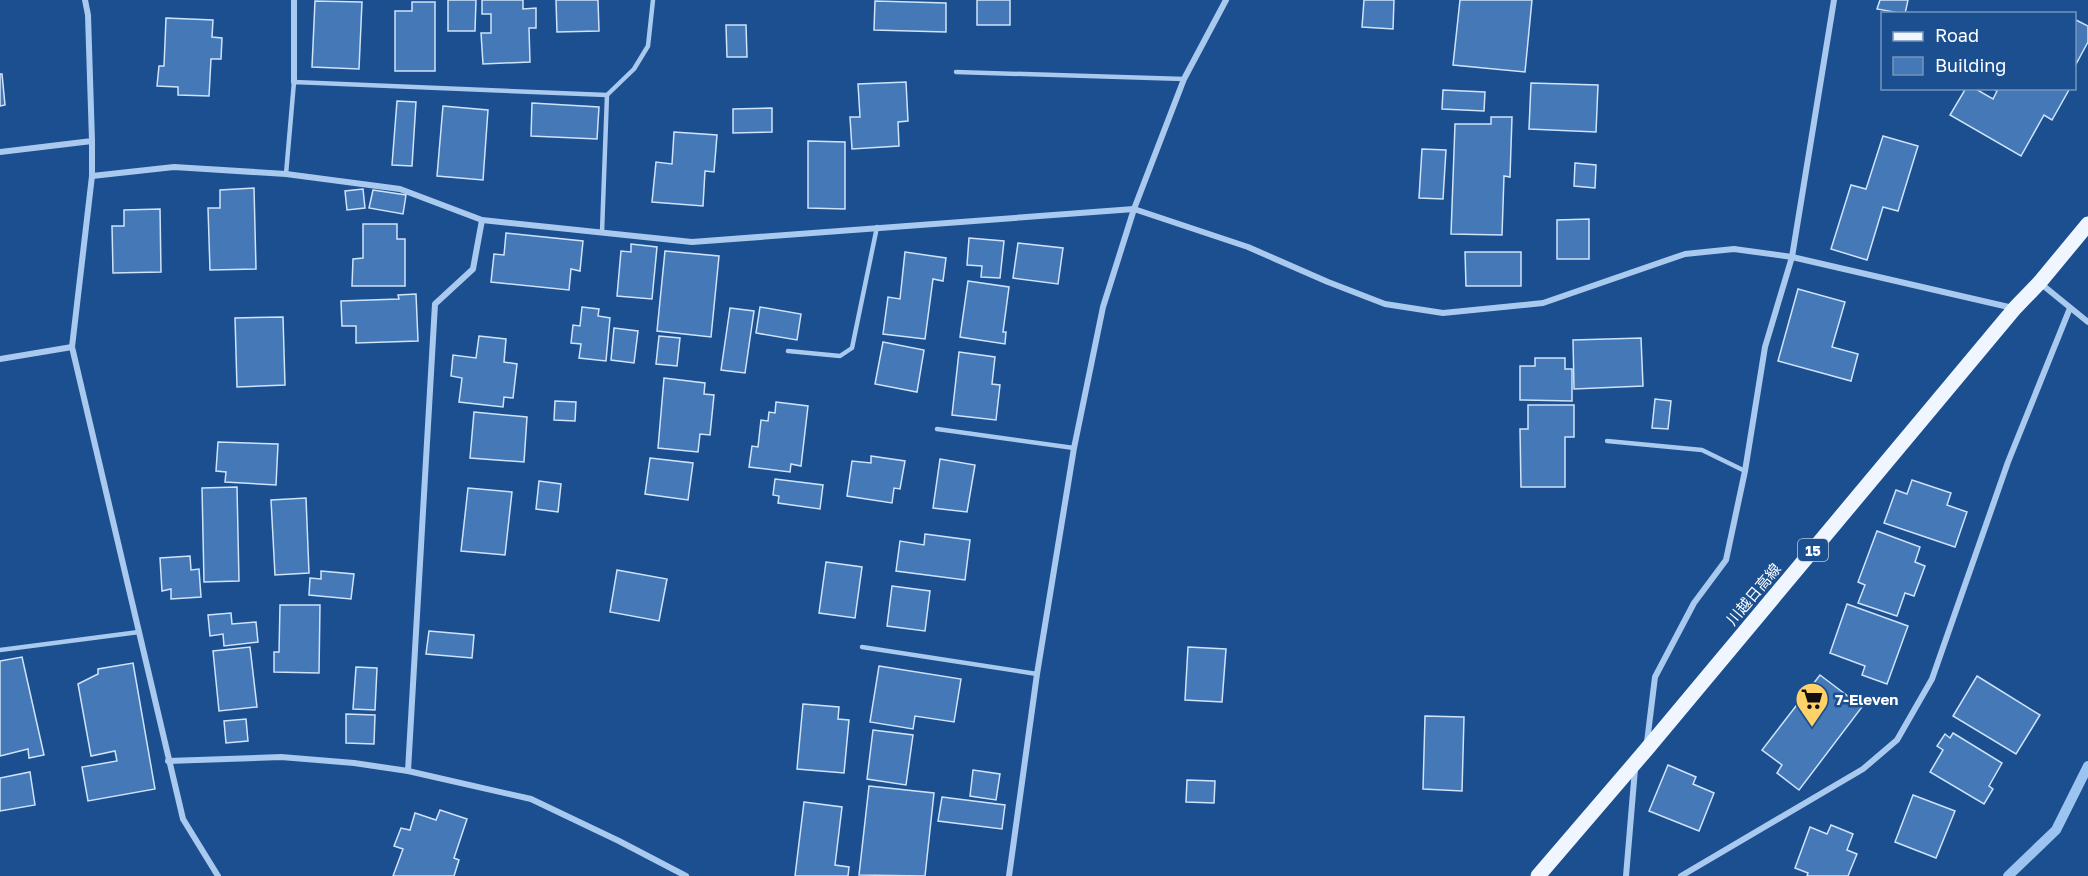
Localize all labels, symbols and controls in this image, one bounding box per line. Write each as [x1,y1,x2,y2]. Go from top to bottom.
legend [1881,12,2076,90]
text: Road [1935,24,1979,46]
text: Building [1935,54,2006,76]
road number: 15 [1798,539,1828,561]
street label: 川越日高線 [1722,559,1784,629]
supermarket icon: 7-Eleven [1794,681,1830,728]
place label: 7-Eleven [1835,690,1898,708]

